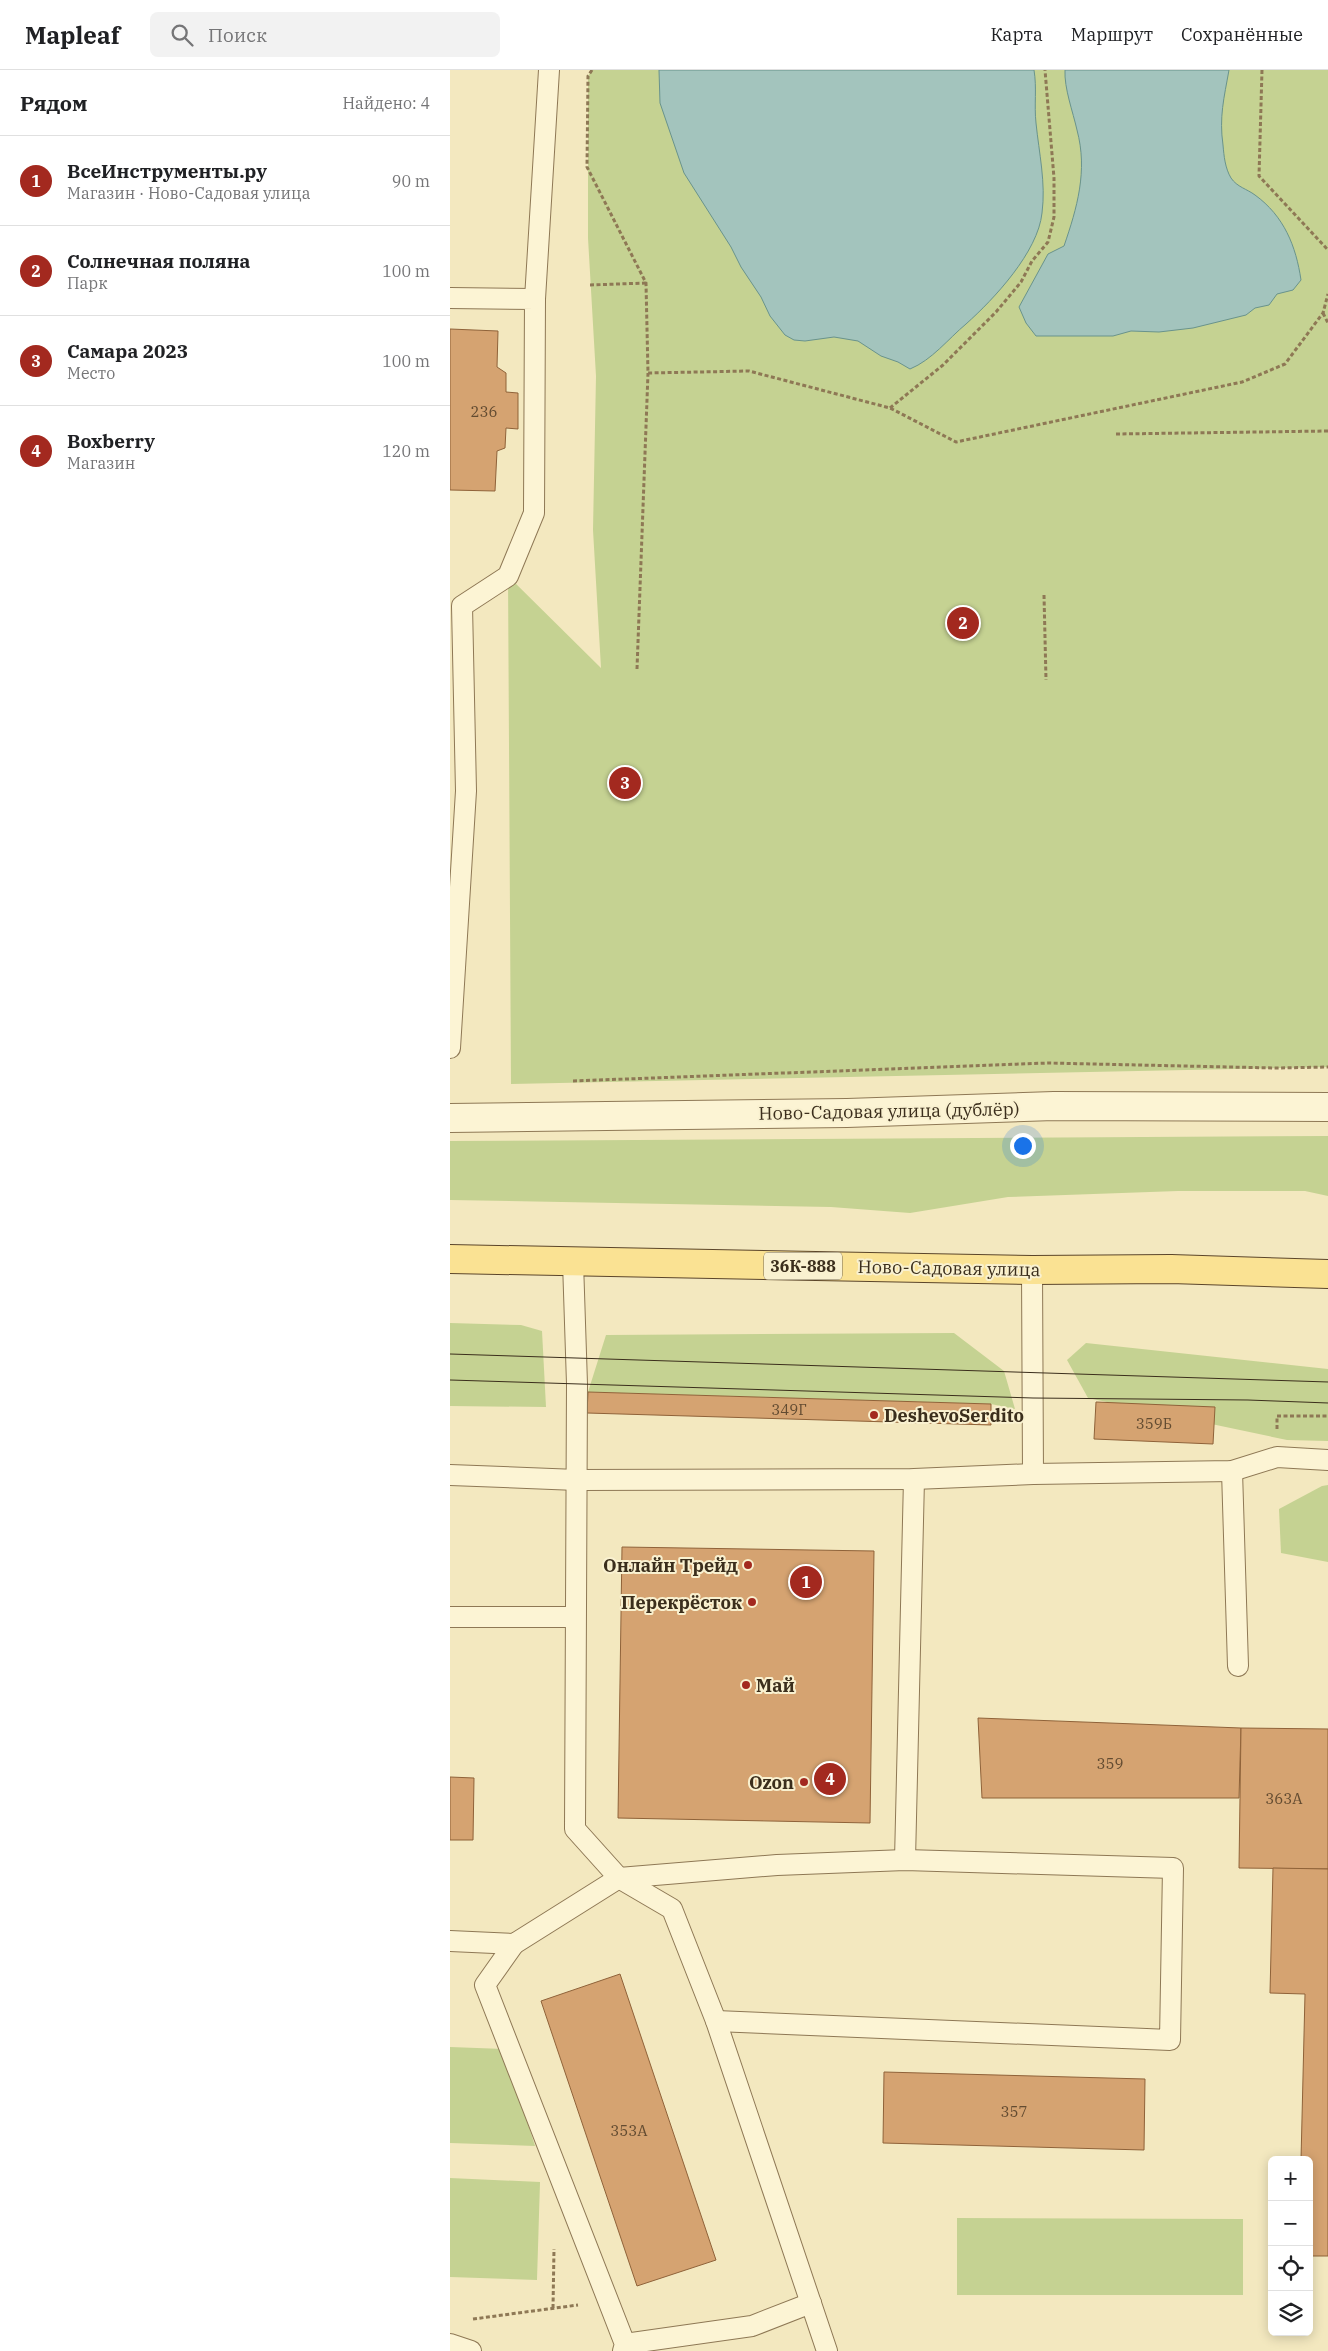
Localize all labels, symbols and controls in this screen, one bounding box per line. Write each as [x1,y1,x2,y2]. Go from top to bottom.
search box [150,12,500,57]
text: Mapleaf [25,19,120,51]
icon: search [168,21,196,49]
text: Поиск [208,23,267,47]
text: Карта [990,23,1043,46]
text: Маршрут [1071,23,1153,46]
text: Сохранённые [1181,23,1303,46]
text: Рядом [20,89,88,117]
text: Найдено: 4 [342,93,430,113]
text: ВсеИнструменты.ру [67,159,267,183]
text: 1 [31,171,41,191]
text: 90 m [392,171,430,191]
text: Магазин · Ново-Садовая улица [67,183,310,203]
text: Солнечная поляна [67,249,250,273]
text: 2 [31,261,41,281]
text: 100 m [382,261,430,281]
text: Парк [67,273,107,293]
text: Самара 2023 [67,339,188,363]
text: 3 [31,351,41,371]
text: 100 m [382,351,430,371]
text: Место [67,363,115,383]
house number: 236 [470,402,498,421]
text: Boxberry [67,429,155,453]
text: 4 [31,441,41,461]
text: 120 m [382,441,430,461]
text: Магазин [67,453,135,473]
pin: 2 [947,604,979,642]
pin: 3 [609,764,641,802]
street label: Ново-Садовая улица (дублёр) [758,1097,1020,1125]
your location [1010,1133,1036,1159]
road number: 36К-888 [764,1252,842,1280]
street label: Ново-Садовая улица [857,1255,1041,1281]
house number: 349Г [771,1400,807,1419]
place label: DeshevoSerdito [884,1404,1024,1427]
marker: DeshevoSerdito [868,1409,880,1421]
house number: 359Б [1136,1414,1172,1433]
place label: Онлайн Трейд [603,1554,738,1577]
marker: Онлайн Трейд [742,1559,754,1571]
pin: 1 [790,1563,822,1601]
place label: Перекрёсток [621,1591,742,1614]
marker: Перекрёсток [746,1596,758,1608]
place label: Май [756,1674,795,1697]
marker: Май [740,1679,752,1691]
house number: 359 [1096,1754,1124,1773]
pin: 4 [814,1760,846,1798]
place label: Ozon [749,1771,794,1794]
marker: Ozon [798,1776,810,1788]
house number: 363А [1265,1789,1303,1808]
house number: 357 [1000,2102,1028,2121]
house number: 353А [610,2121,648,2140]
map controls [1268,2156,1313,2336]
button: + [1268,2156,1313,2201]
button: − [1268,2201,1313,2246]
button: locate [1268,2246,1313,2291]
button: layers [1268,2291,1313,2336]

